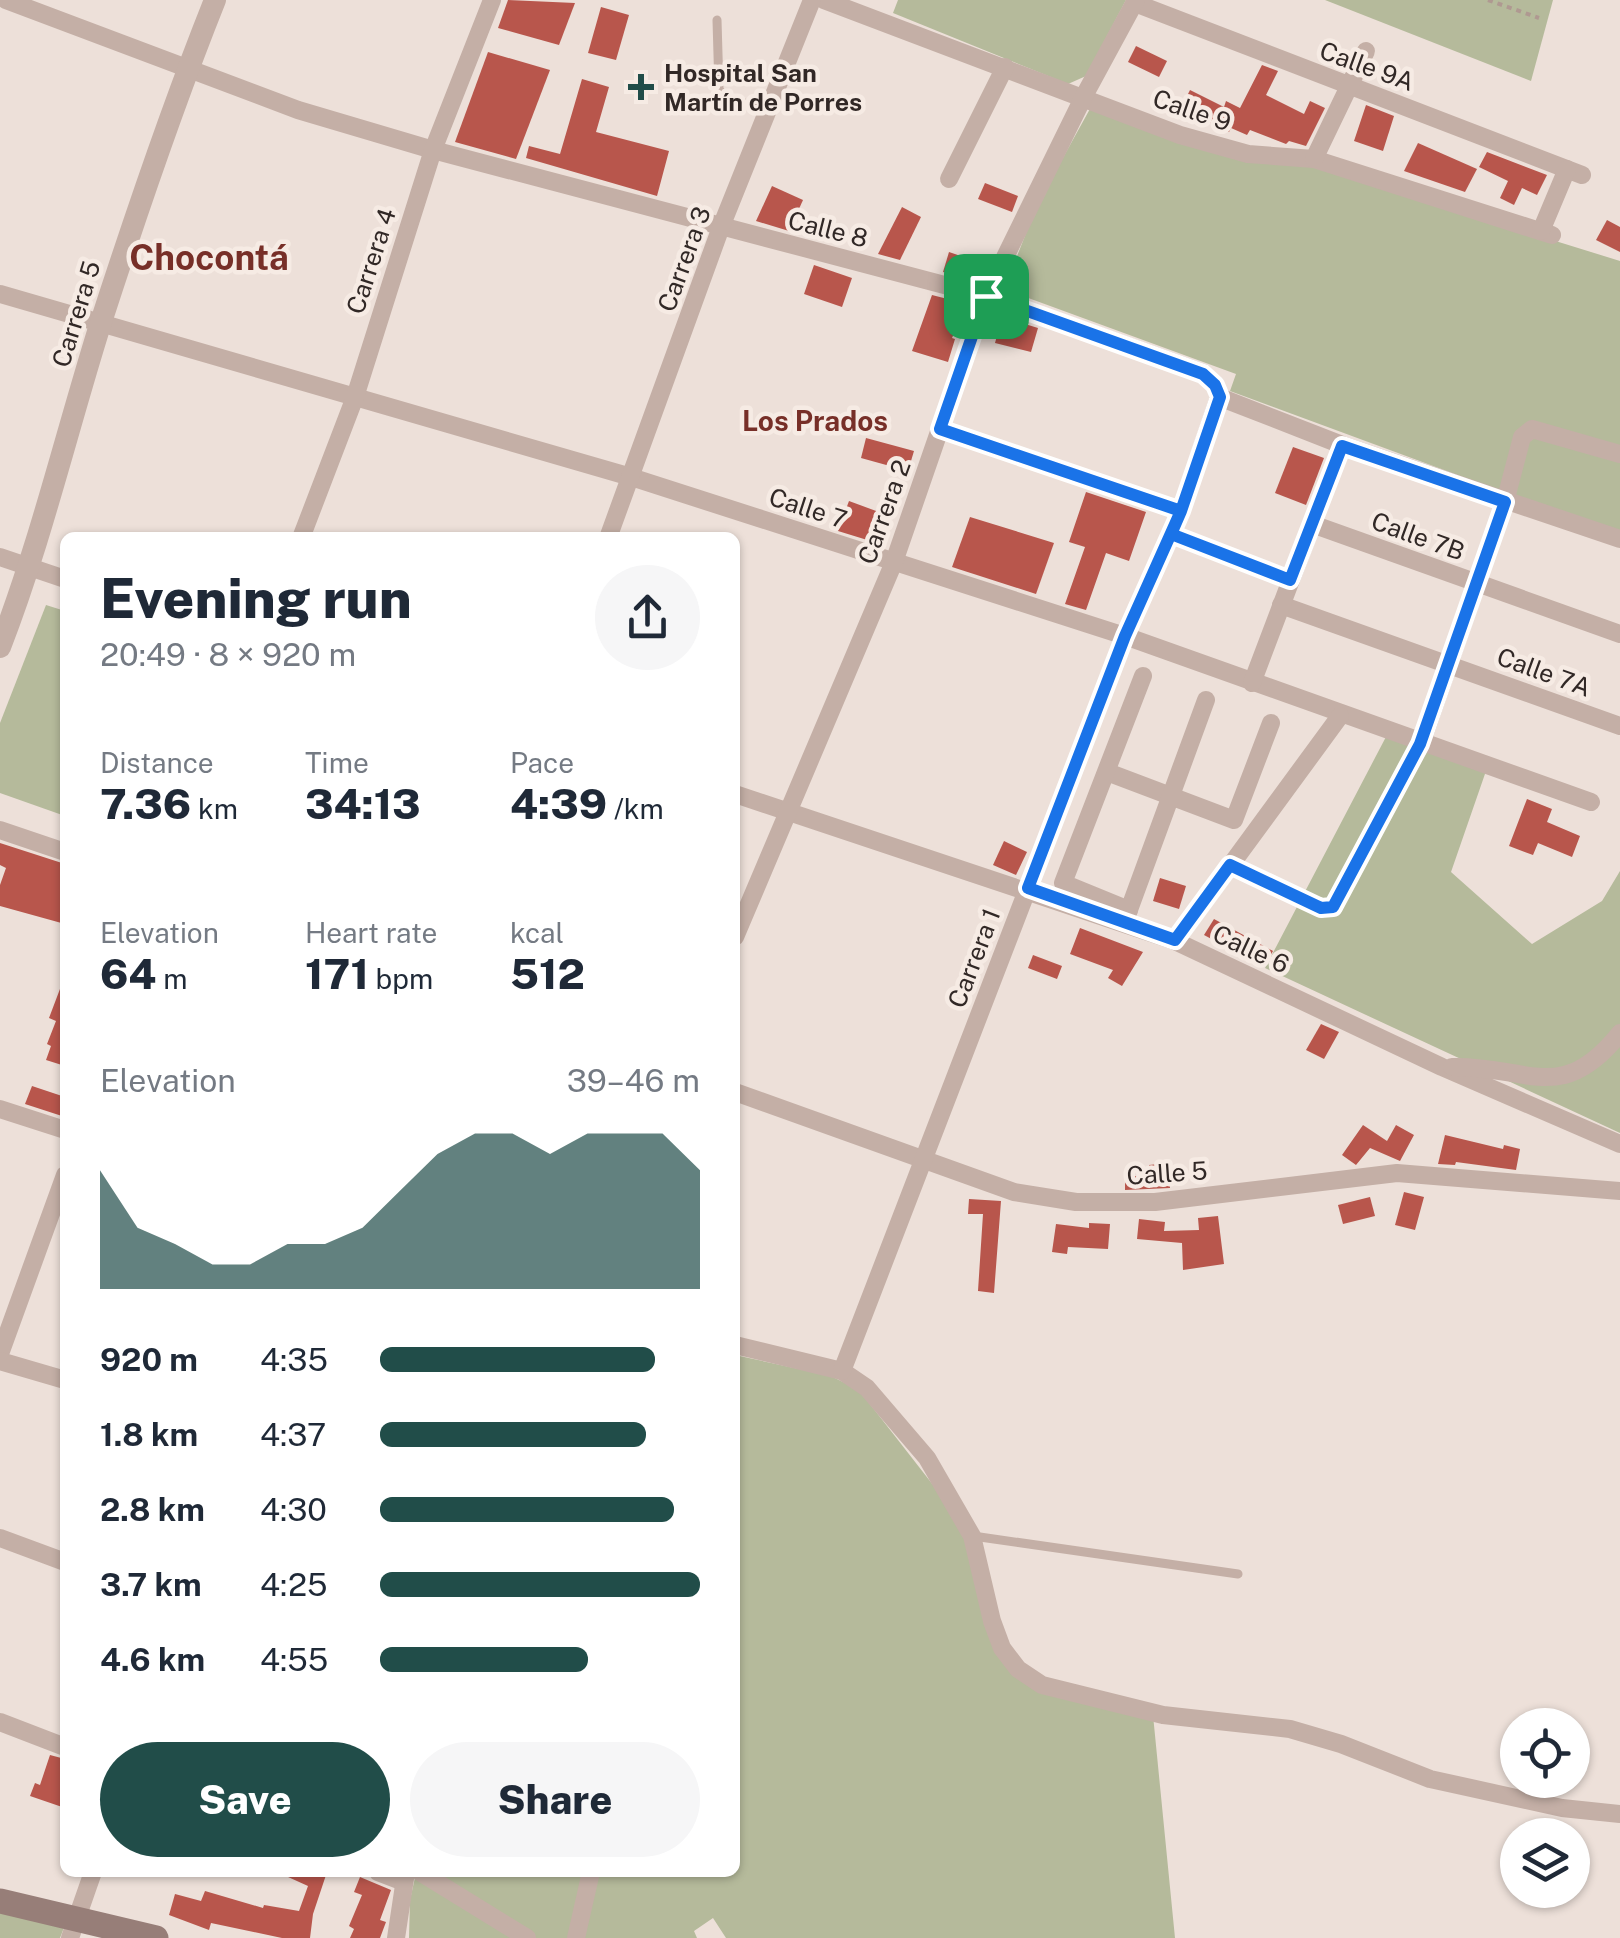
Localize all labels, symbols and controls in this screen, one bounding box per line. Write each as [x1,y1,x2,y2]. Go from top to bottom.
street label: Calle 9A [1316,35,1418,97]
place label: Hospital San Martín de Porres [664,58,862,117]
marker: Hospital San Martín de Porres [628,74,654,100]
street label: Calle 9 [1149,83,1235,137]
street label: Carrera 3 [651,202,717,316]
street label: Carrera 4 [340,204,402,318]
street label: Calle 8 [785,205,871,253]
district label: Chocontá [129,237,289,278]
pin [944,254,1029,339]
street label: Carrera 5 [46,257,106,371]
icon: arrive [959,269,1014,324]
district label: Los Prados [742,404,888,437]
street label: Carrera 2 [851,456,917,568]
street label: Calle 7 [765,481,851,535]
street label: Calle 7B [1367,505,1469,567]
button: share [595,565,700,670]
text: Evening run [100,566,412,630]
text: 20:49 · 8 × 920 m [100,636,356,673]
street label: Calle 7A [1493,641,1595,703]
text: Distance [100,746,214,779]
text: Time [305,746,369,779]
text: Pace [510,746,574,779]
text: 7.36 [100,779,191,828]
text: 34:13 [305,779,421,828]
text: 4:39 [510,779,607,828]
text: km [191,792,238,825]
text: /km [607,792,664,825]
street label: Carrera 1 [941,904,1007,1012]
text: Elevation [100,916,219,949]
text: Heart rate [305,916,437,949]
text: kcal [510,916,564,949]
street label: Calle 6 [1208,918,1294,980]
text: 64 [100,949,156,998]
text: 171 [305,949,369,998]
text: 512 [510,949,585,998]
text: m [156,962,187,995]
text: bpm [369,962,433,995]
text: Elevation [100,1062,236,1099]
text: 39–46 m [567,1062,700,1099]
street label: Calle 5 [1125,1155,1209,1191]
text: 920 m [100,1341,198,1378]
text: 4:35 [260,1341,328,1378]
text: 1.8 km [100,1416,198,1453]
text: 4:37 [260,1416,326,1453]
text: 2.8 km [100,1491,205,1528]
text: 4:30 [260,1491,327,1528]
text: 3.7 km [100,1566,202,1603]
text: 4:25 [260,1566,328,1603]
text: 4.6 km [100,1641,205,1678]
text: 4:55 [260,1641,328,1678]
map controls [1500,1708,1590,1908]
button: locate [1500,1708,1590,1798]
button: Save [100,1742,390,1857]
button: Share [410,1742,700,1857]
button: layers [1500,1818,1590,1908]

